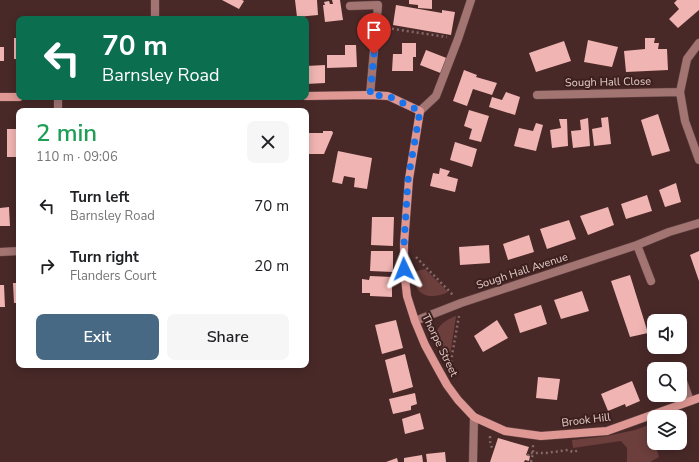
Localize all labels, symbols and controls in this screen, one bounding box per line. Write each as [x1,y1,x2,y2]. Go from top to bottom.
pin [357,13,391,54]
icon: arrive [363,19,385,41]
text: 70 m [102,27,168,65]
icon: left [36,32,88,84]
text: Barnsley Road [102,63,220,87]
street label: Sough Hall Close [565,74,651,90]
text: 2 min [36,117,97,149]
button: close [247,121,289,163]
text: 110 m · 09:06 [36,148,118,166]
text: Turn left [70,187,129,207]
icon: left [36,195,58,217]
text: 70 m [254,196,289,216]
text: Barnsley Road [70,207,155,225]
text: Turn right [70,247,139,267]
position arrow [383,248,425,290]
street label: Sough Hall Avenue [474,249,570,293]
icon: right [36,255,58,277]
text: 20 m [254,256,289,276]
text: Flanders Court [70,267,156,285]
street label: Thorpe Street [418,311,462,379]
button: Exit [36,314,159,360]
button: Share [167,314,289,360]
map controls [647,314,687,450]
button: sound [647,314,687,354]
button: search [647,362,687,402]
street label: Brook Hill [561,409,612,430]
button: layers [647,410,687,450]

